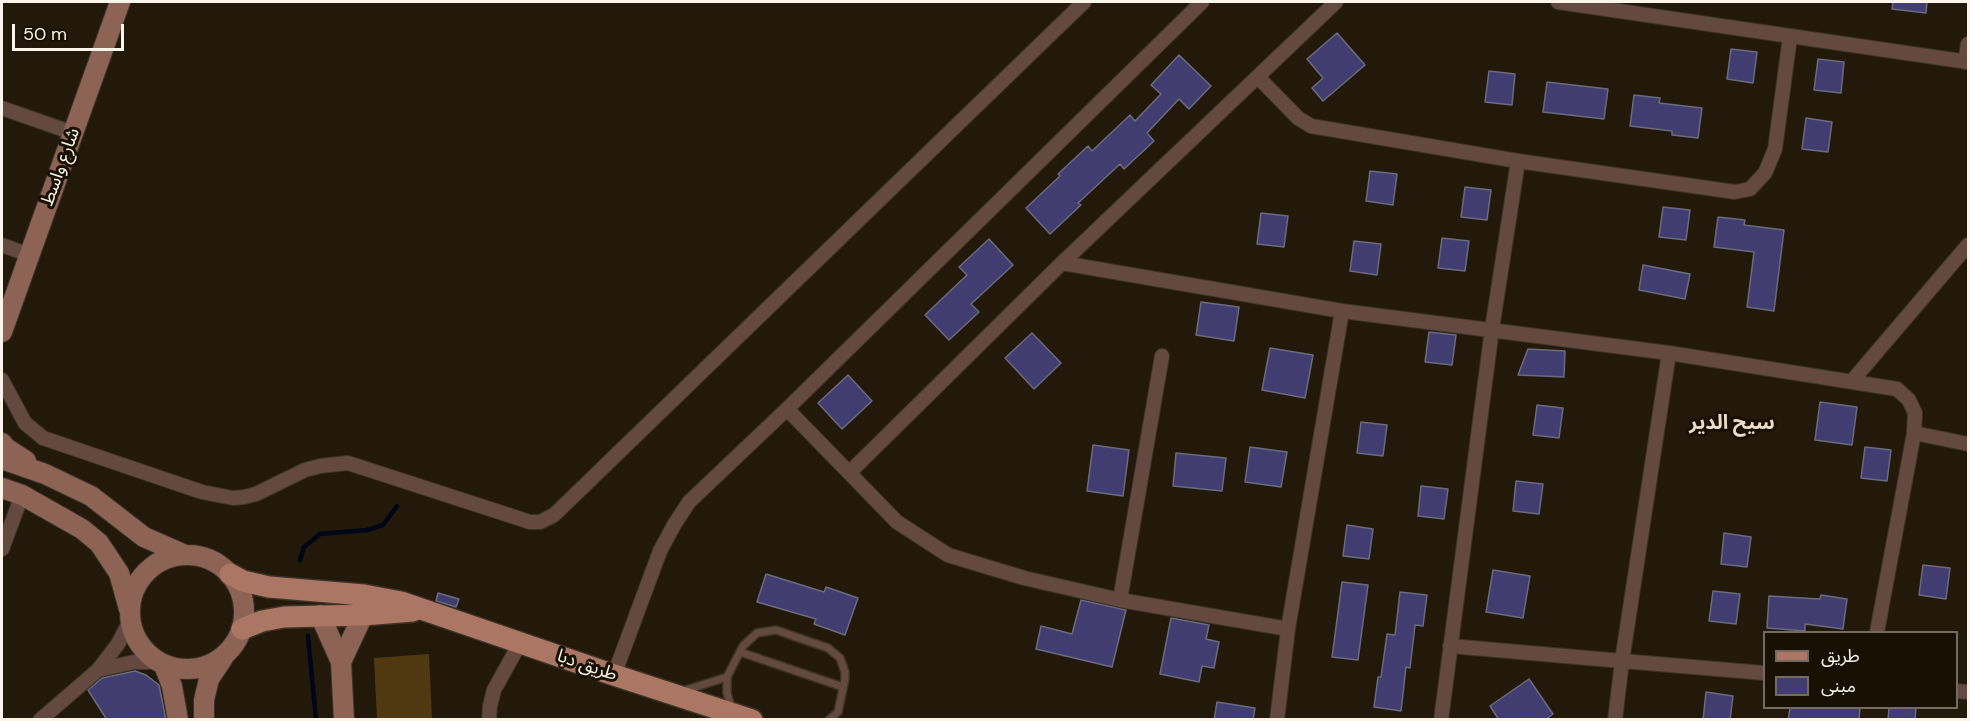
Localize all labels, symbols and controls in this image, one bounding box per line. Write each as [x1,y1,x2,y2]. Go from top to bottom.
scale bar [15,12,128,50]
text: 50 m [23,22,67,46]
street label: شارع واسط [37,125,85,209]
district label: سيح الدير [1689,412,1775,436]
legend [1763,631,1958,709]
text: طريق [1821,644,1860,668]
street label: طريق دبا [554,646,620,686]
text: مبنى [1821,674,1856,698]

